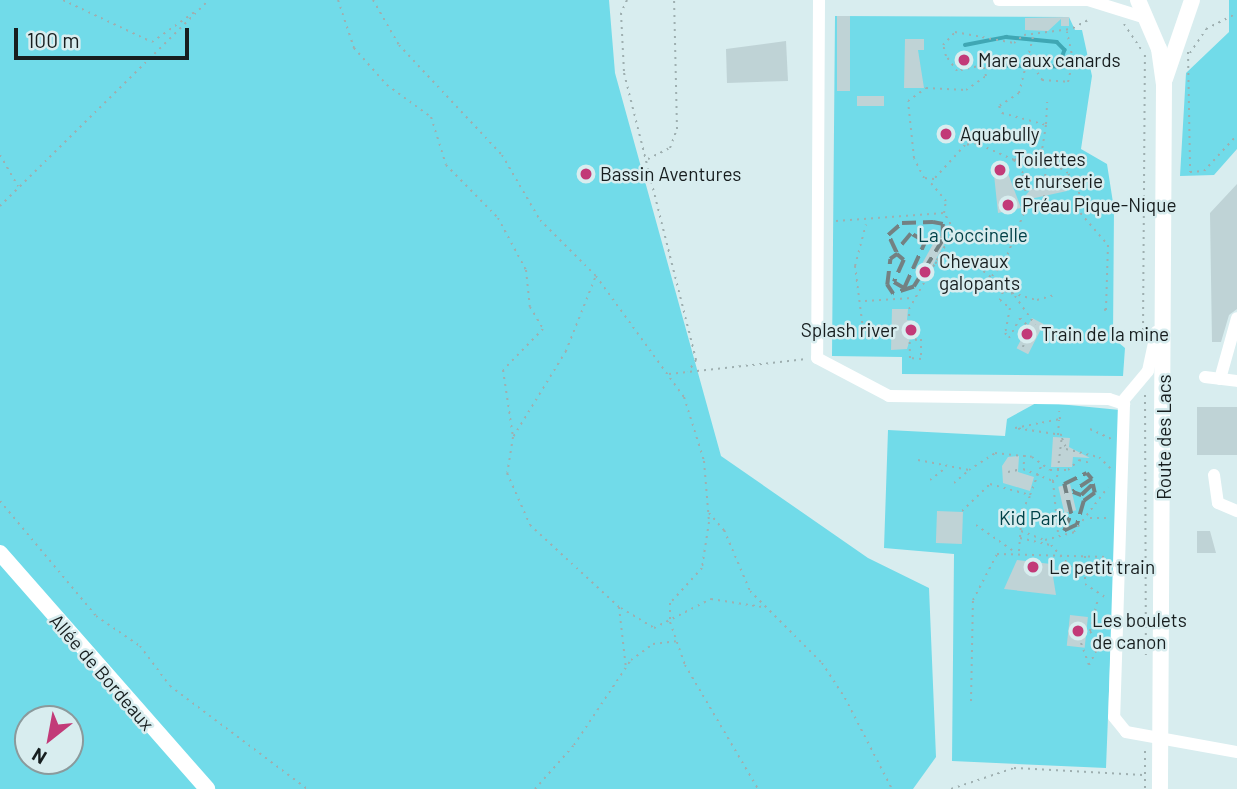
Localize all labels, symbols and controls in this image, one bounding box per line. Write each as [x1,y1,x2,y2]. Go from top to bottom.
scale bar [18,14,192,58]
text: 100 m [27,27,80,52]
place label: Mare aux canards [978,49,1121,71]
marker: Mare aux canards [956,52,972,68]
place label: Aquabully [960,123,1040,145]
marker: Aquabully [938,126,954,142]
place label: Toilettes et nurserie [1014,148,1103,192]
marker: Toilettes et nurserie [992,162,1008,178]
place label: Bassin Aventures [600,163,741,185]
marker: Bassin Aventures [578,166,594,182]
place label: Préau Pique-Nique [1022,194,1177,216]
marker: Préau Pique-Nique [1000,197,1016,213]
park label: La Coccinelle [918,224,1028,246]
place label: Chevaux galopants [939,250,1020,294]
marker: Chevaux galopants [917,264,933,280]
place label: Splash river [801,319,897,341]
marker: Splash river [903,322,919,338]
place label: Train de la mine [1041,323,1169,345]
marker: Train de la mine [1019,326,1035,342]
street label: Route des Lacs [1153,374,1175,500]
park label: Kid Park [999,507,1067,529]
place label: Le petit train [1049,556,1155,578]
marker: Le petit train [1023,557,1043,577]
street label: Allée de Bordeaux [45,609,159,735]
place label: Les boulets de canon [1092,609,1187,653]
marker: Les boulets de canon [1070,623,1086,639]
north arrow [14,705,84,775]
text: N [28,744,50,770]

